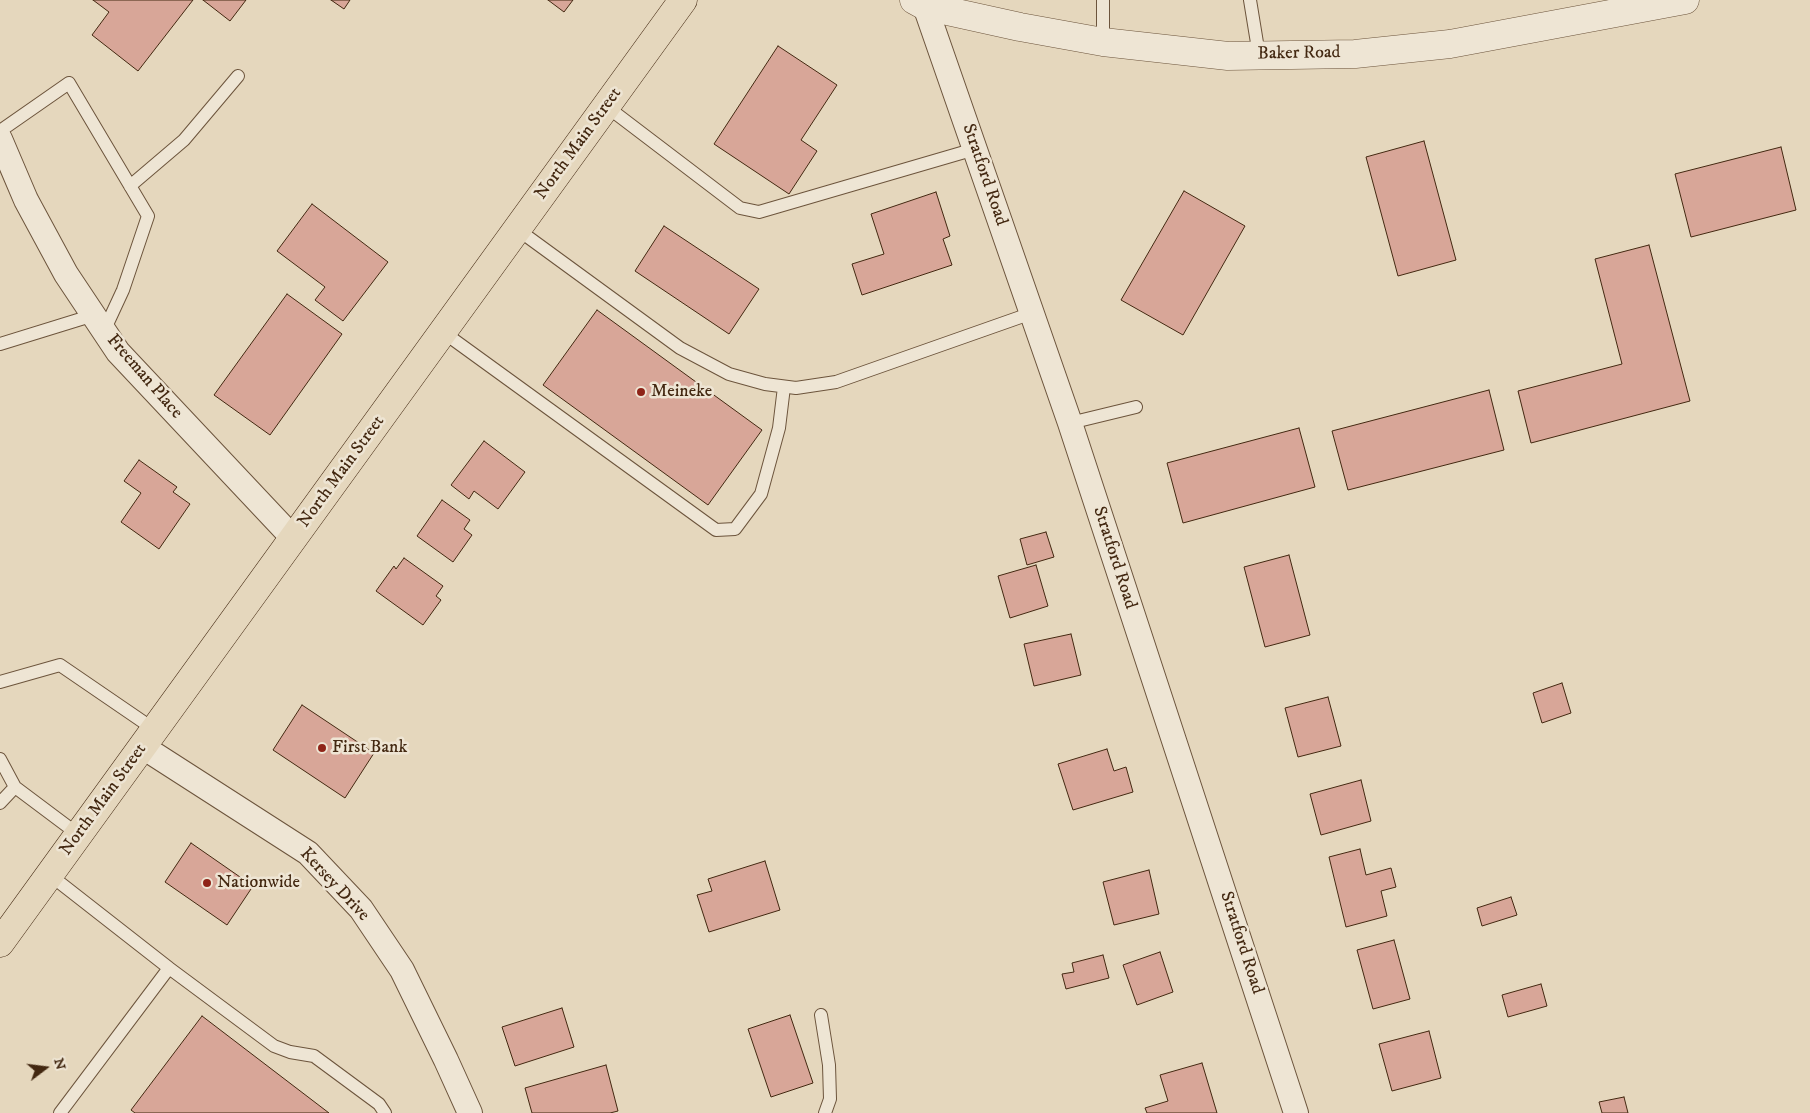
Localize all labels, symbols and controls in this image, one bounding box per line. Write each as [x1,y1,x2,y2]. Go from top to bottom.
street label: Baker Road [1257,42,1341,66]
street label: North Main Street [531,84,627,204]
street label: Stratford Road [956,121,1012,229]
street label: Freeman Place [101,330,187,424]
place label: Meineke [651,381,712,403]
marker: Meineke [635,386,647,398]
street label: North Main Street [294,412,390,532]
street label: Stratford Road [1087,504,1141,612]
place label: First Bank [332,737,407,759]
street label: North Main Street [56,740,152,860]
marker: First Bank [316,742,328,754]
street label: Kersey Drive [295,844,373,926]
place label: Nationwide [217,872,300,894]
marker: Nationwide [201,877,213,889]
street label: Stratford Road [1214,889,1268,997]
north arrow [20,1043,70,1093]
text: N [49,1056,70,1072]

